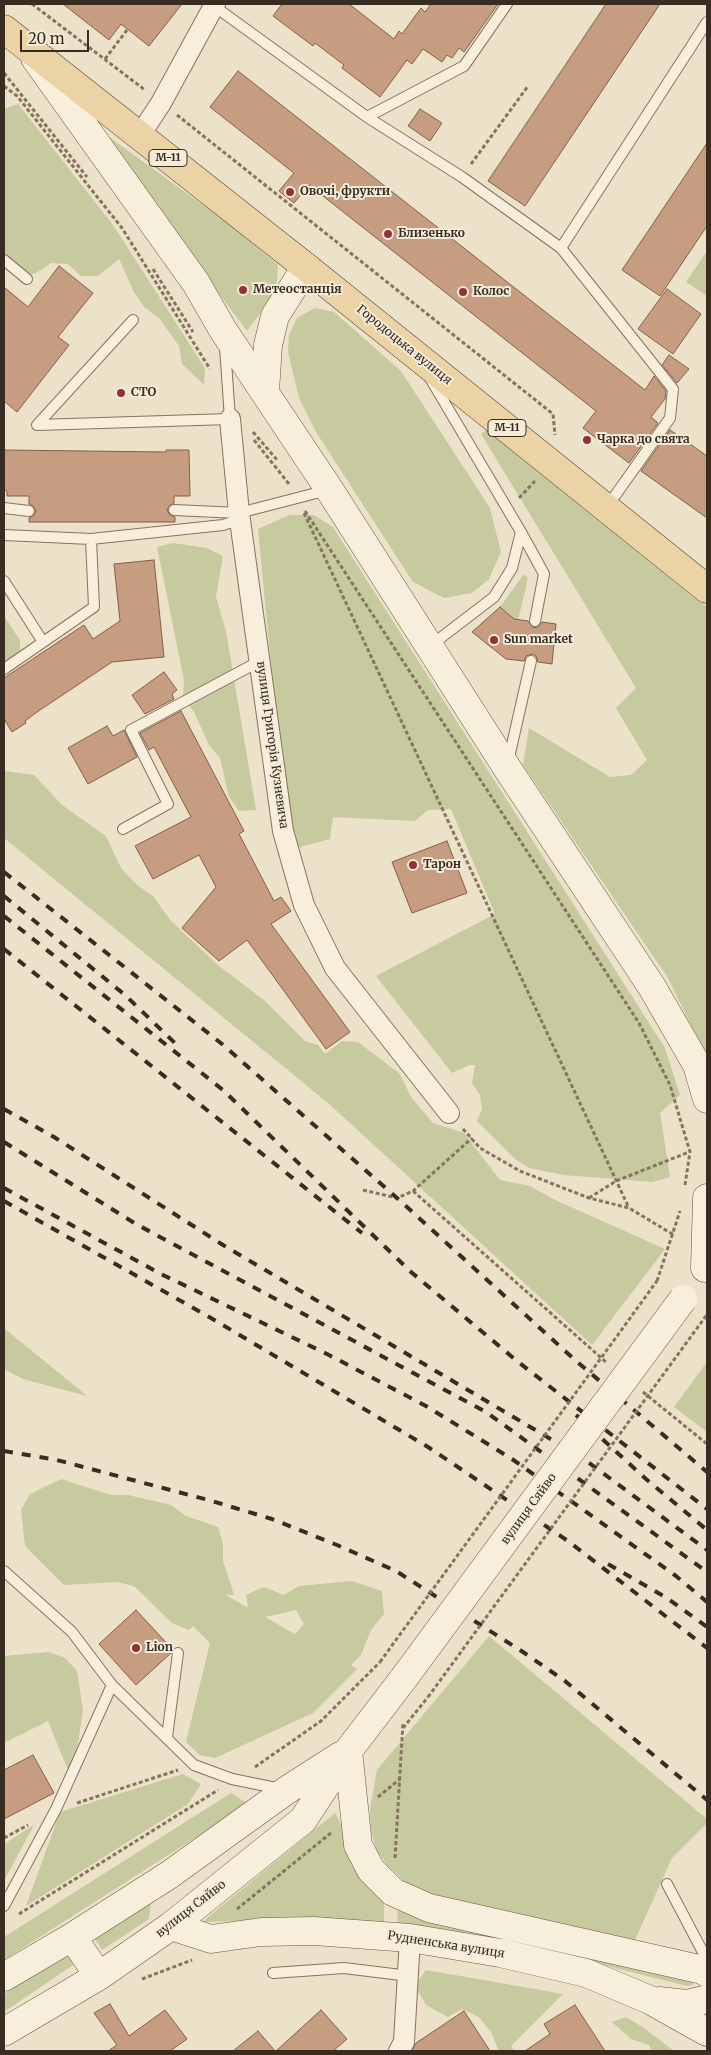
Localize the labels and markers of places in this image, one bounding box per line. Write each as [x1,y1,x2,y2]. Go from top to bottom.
place label: Овочі, фрукти [300,185,390,199]
marker: Овочі, фрукти [284,186,296,198]
place label: Близенько [398,227,465,241]
marker: Близенько [382,228,394,240]
place label: Метеостанція [253,283,342,297]
marker: Метеостанція [237,284,249,296]
place label: Колос [473,285,510,299]
marker: Колос [457,286,469,298]
place label: СТО [131,386,156,400]
marker: СТО [115,387,127,399]
place label: Чарка до свята [597,433,690,447]
marker: Чарка до свята [581,434,593,446]
place label: Sun market [504,633,573,647]
marker: Sun market [488,634,500,646]
place label: Тарон [423,858,461,872]
marker: Тарон [407,859,419,871]
place label: Lion [146,1641,173,1655]
marker: Lion [130,1642,142,1654]

